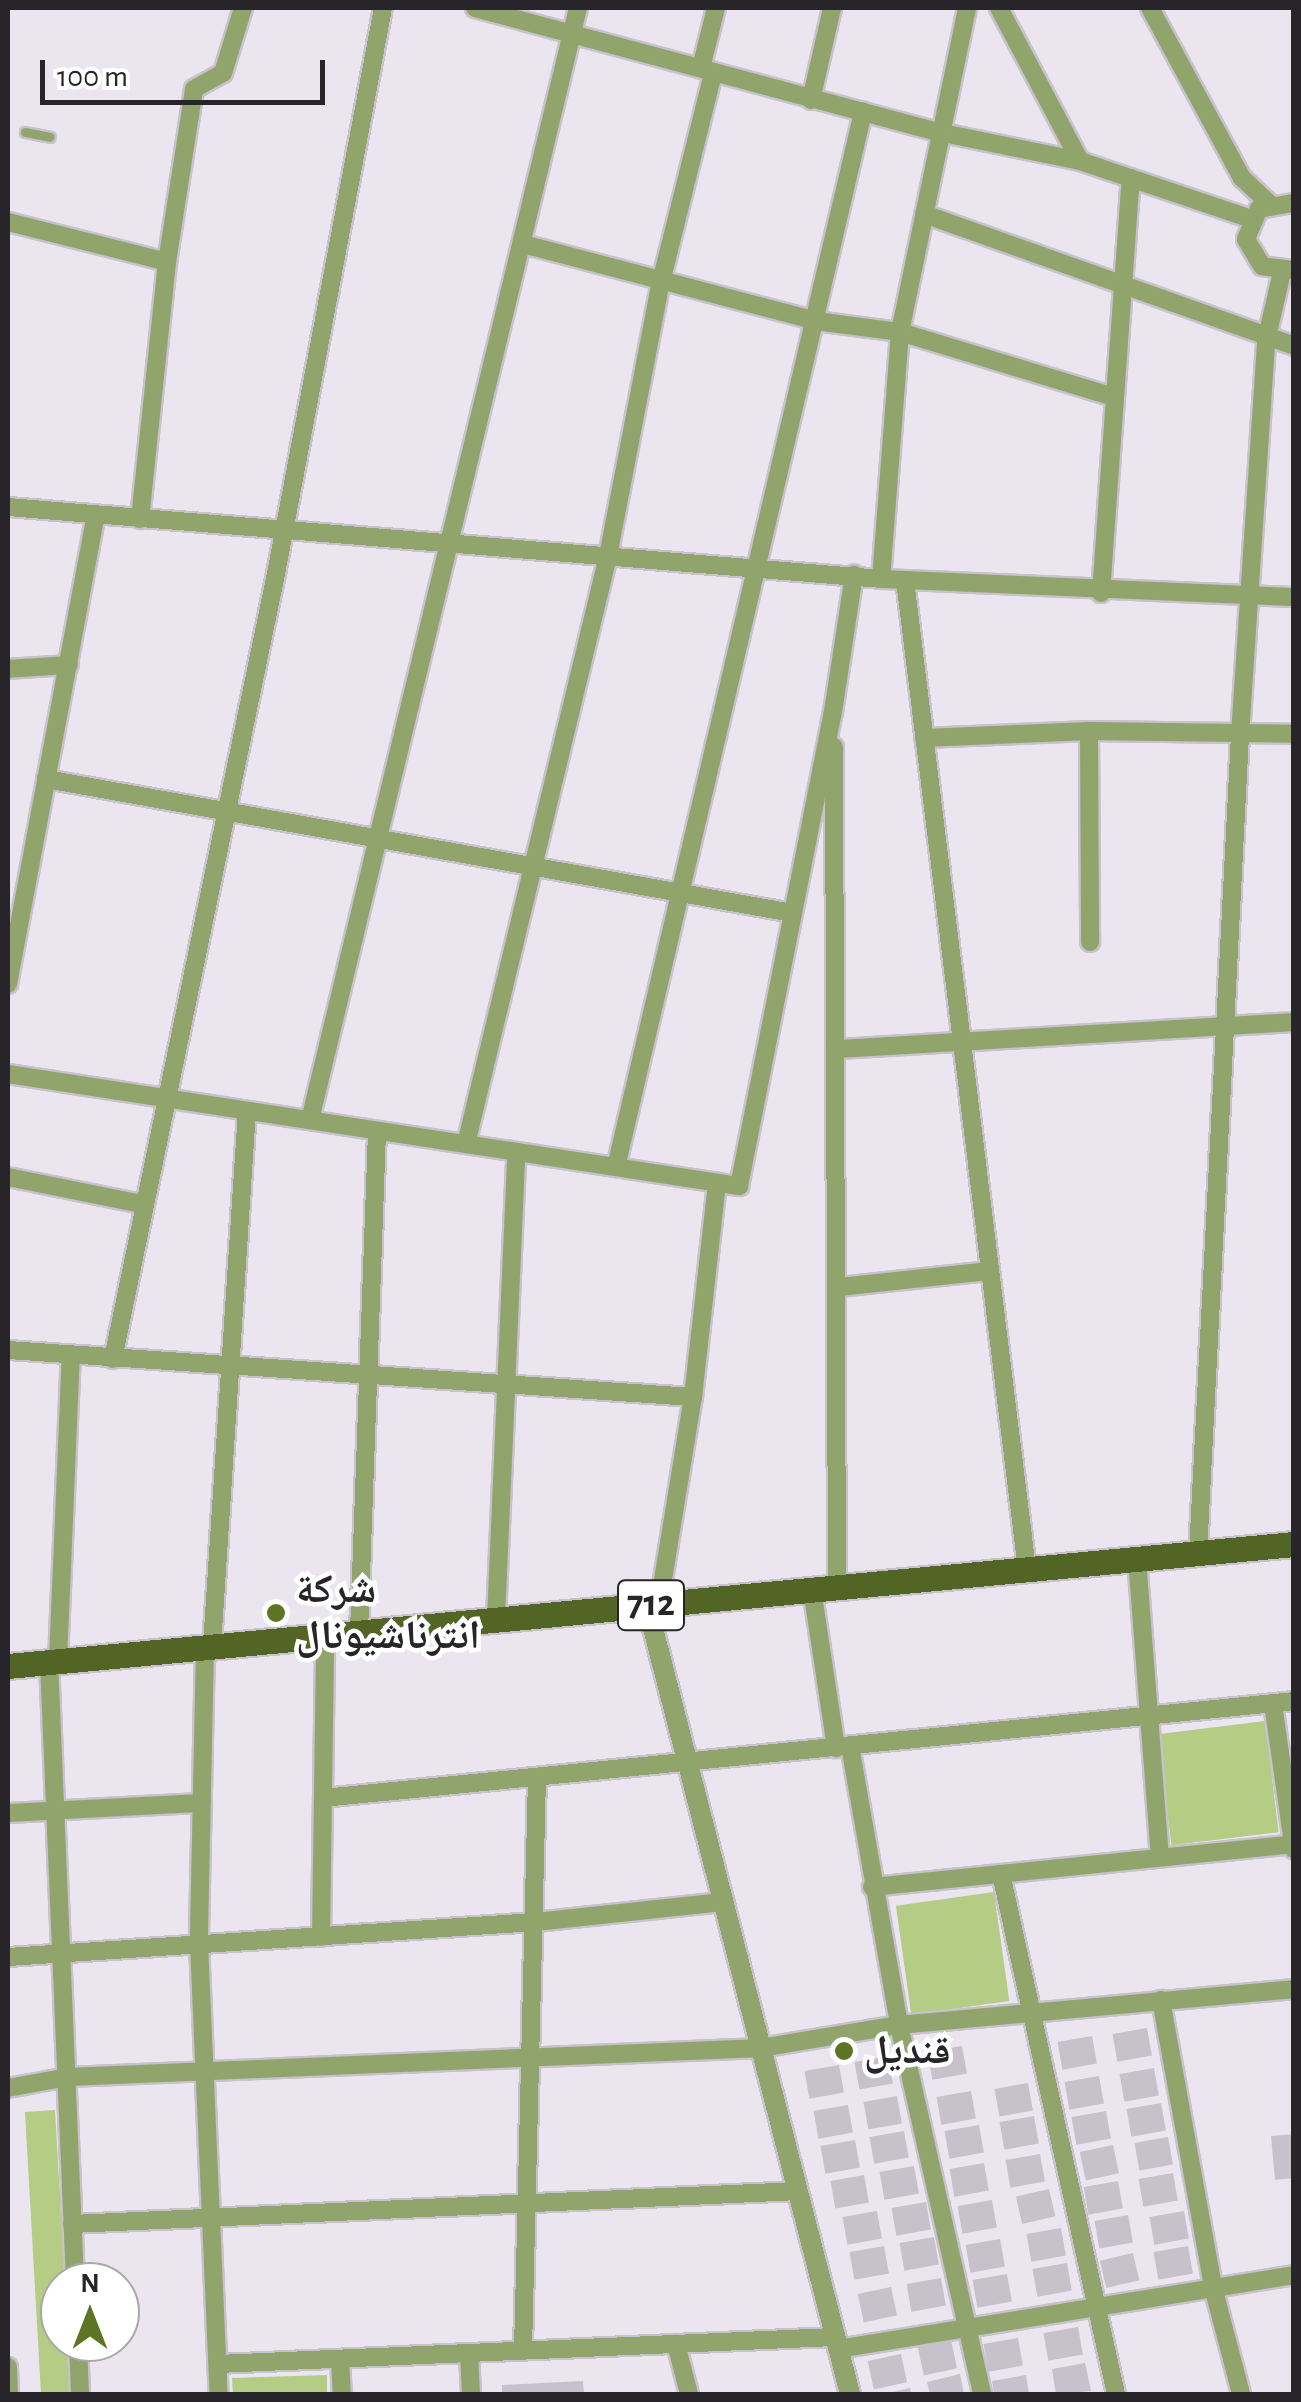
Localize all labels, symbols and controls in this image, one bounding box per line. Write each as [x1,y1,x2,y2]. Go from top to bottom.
scale bar [45,40,330,102]
text: 100 m [57,62,128,92]
place label: شركة انترناشيونال [296,1566,480,1660]
road number: 712 [616,1572,686,1638]
marker: شركة انترناشيونال [265,1602,287,1624]
place label: قنديل [864,2027,951,2075]
marker: قنديل [833,2040,855,2062]
north arrow [40,2262,140,2362]
text: N [80,2270,100,2298]

